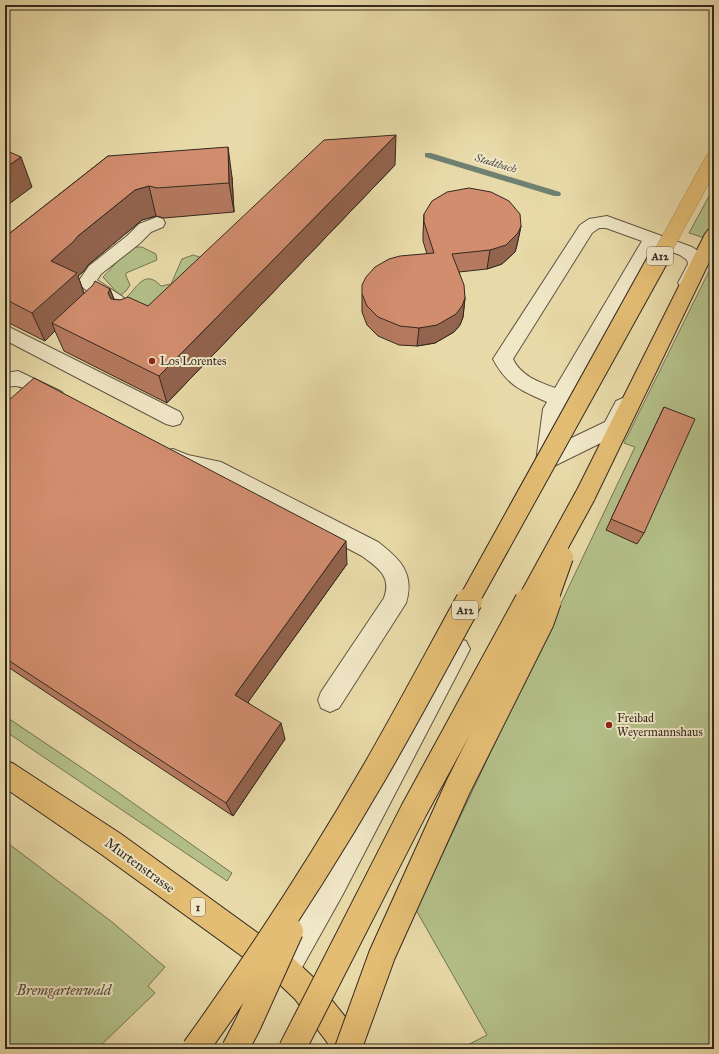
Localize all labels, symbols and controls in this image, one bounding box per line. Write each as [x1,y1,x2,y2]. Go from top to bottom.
water label: Stadtbach [472,151,519,176]
road number: A12 [647,247,673,265]
place label: Los Lorentes [160,354,226,368]
marker: Los Lorentes [147,356,157,366]
road number: A12 [452,601,478,619]
place label: Freibad Weyermannshaus [617,711,703,739]
marker: Freibad Weyermannshaus [604,720,614,730]
street label: Murtenstrasse [101,834,178,897]
road number: 1 [191,898,205,916]
park label: Bremgartenwald [16,982,113,999]

